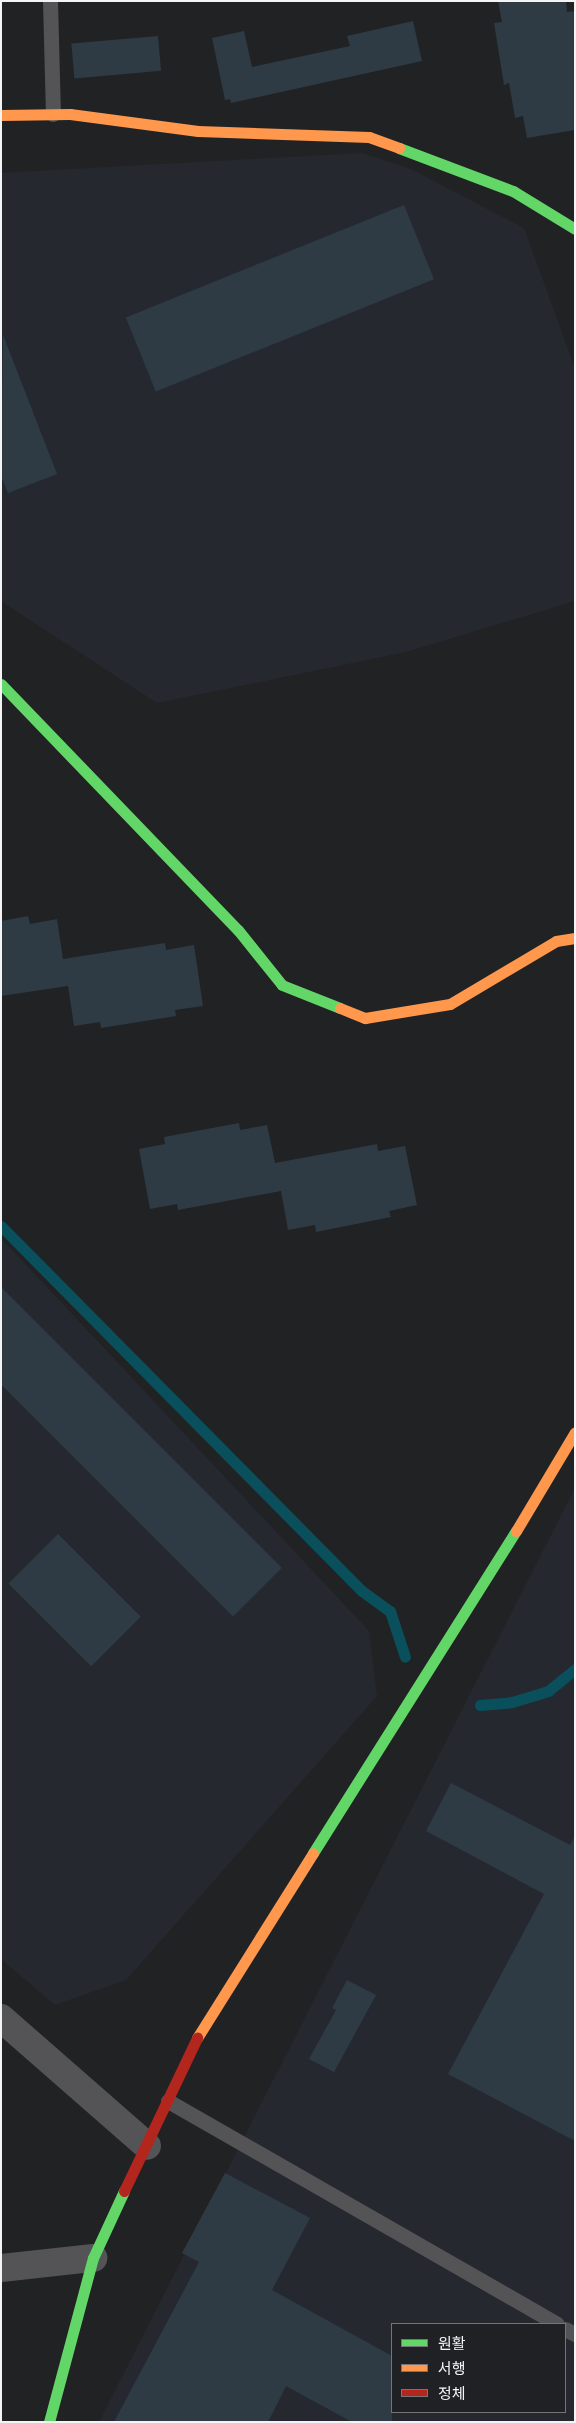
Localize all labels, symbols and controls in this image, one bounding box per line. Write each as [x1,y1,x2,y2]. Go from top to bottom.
legend [391,2323,566,2413]
text: 원활 [438,2335,466,2353]
text: 서행 [438,2360,466,2378]
text: 정체 [438,2385,466,2403]

